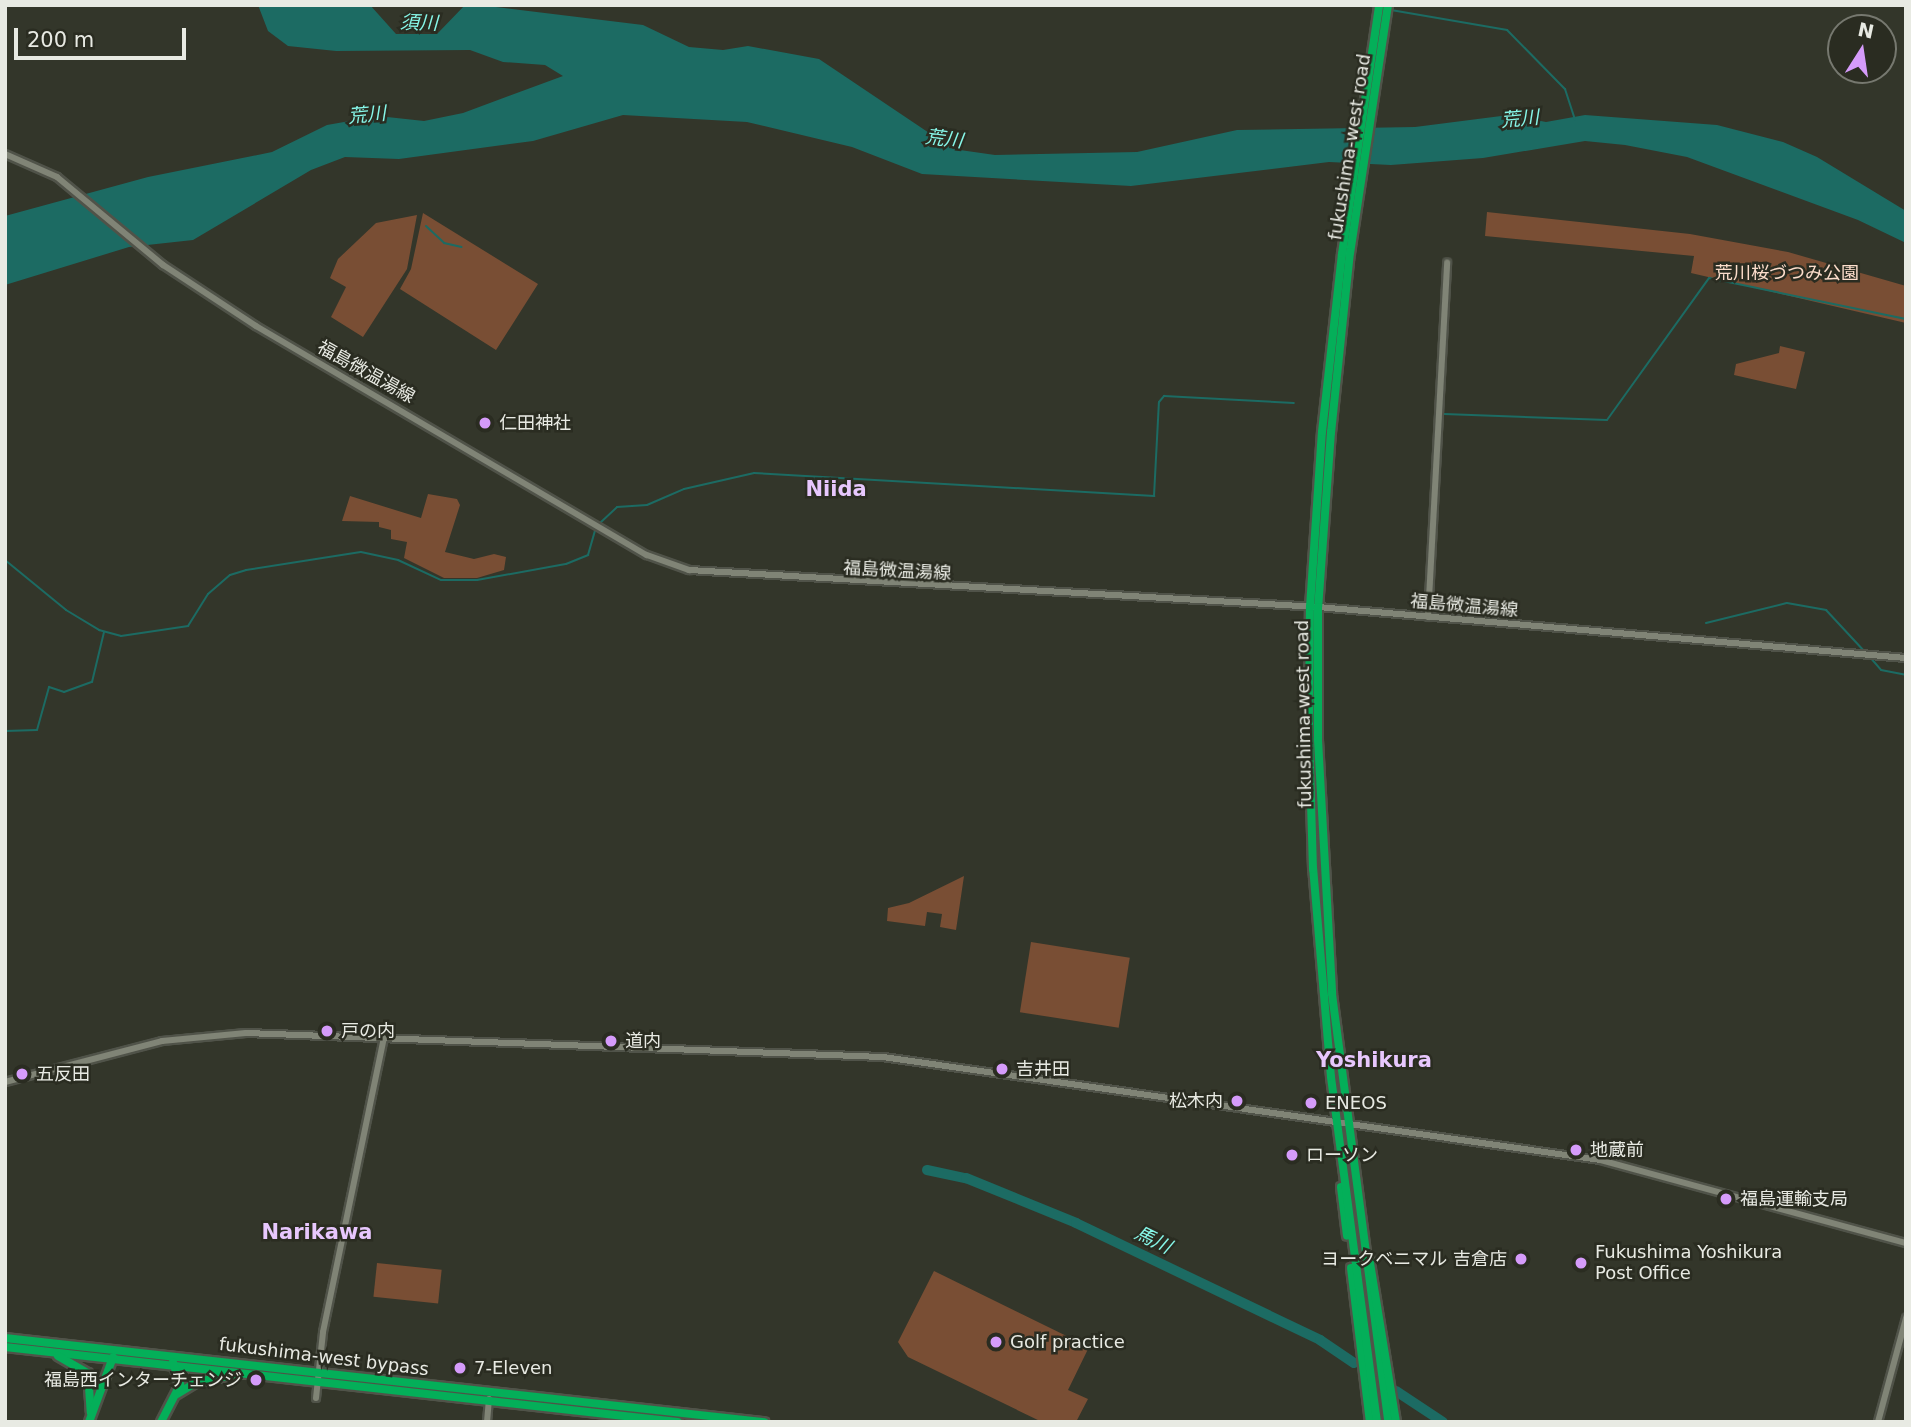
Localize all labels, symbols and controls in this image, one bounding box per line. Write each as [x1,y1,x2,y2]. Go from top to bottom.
water label: 須川 [400,11,438,35]
scale bar [18,14,189,58]
north arrow [1827,14,1897,84]
text: N [1856,18,1876,43]
text: 200 m [27,28,94,52]
street label: fukushima-west road [1325,52,1375,242]
water label: 荒川 [347,102,387,128]
water label: 荒川 [1500,106,1540,132]
water label: 荒川 [924,125,964,153]
park label: 荒川桜づつみ公園 [1715,262,1859,284]
street label: 福島微温湯線 [314,336,418,408]
place label: 仁田神社 [499,412,571,434]
marker: 仁田神社 [477,415,493,431]
district label: Niida [805,476,867,502]
street label: 福島微温湯線 [843,557,951,585]
street label: 福島微温湯線 [1409,591,1519,621]
street label: fukushima-west road [1292,620,1316,808]
place label: 戸の内 [341,1020,395,1042]
marker: 戸の内 [319,1023,335,1039]
place label: 道内 [625,1030,661,1052]
marker: 道内 [603,1033,619,1049]
district label: Yoshikura [1316,1047,1432,1073]
place label: 吉井田 [1016,1058,1070,1080]
marker: 吉井田 [994,1061,1010,1077]
place label: 五反田 [36,1063,90,1085]
marker: 五反田 [14,1066,30,1082]
place label: 松木内 [1169,1090,1223,1112]
place label: ENEOS [1325,1092,1387,1114]
marker: 松木内 [1229,1093,1245,1109]
marker: ENEOS [1303,1095,1319,1111]
place label: 地蔵前 [1590,1139,1644,1161]
marker: 地蔵前 [1568,1142,1584,1158]
place label: ローソン [1306,1144,1378,1166]
marker: ローソン [1284,1147,1300,1163]
place label: 福島運輸支局 [1740,1188,1848,1210]
marker: 福島運輸支局 [1718,1191,1734,1207]
district label: Narikawa [261,1219,373,1245]
water label: 馬川 [1131,1221,1175,1259]
place label: Fukushima Yoshikura Post Office [1595,1242,1782,1284]
place label: ヨークベニマル 吉倉店 [1321,1248,1507,1270]
marker: ヨークベニマル 吉倉店 [1513,1251,1529,1267]
marker: Fukushima Yoshikura Post Office [1573,1255,1589,1271]
place label: Golf practice [1010,1331,1125,1353]
street label: fukushima-west bypass [218,1333,430,1381]
marker: Golf practice [988,1334,1004,1350]
place label: 7-Eleven [474,1357,553,1379]
marker: 7-Eleven [452,1360,468,1376]
place label: 福島西インターチェンジ [44,1369,242,1391]
marker: 福島西インターチェンジ [248,1372,264,1388]

